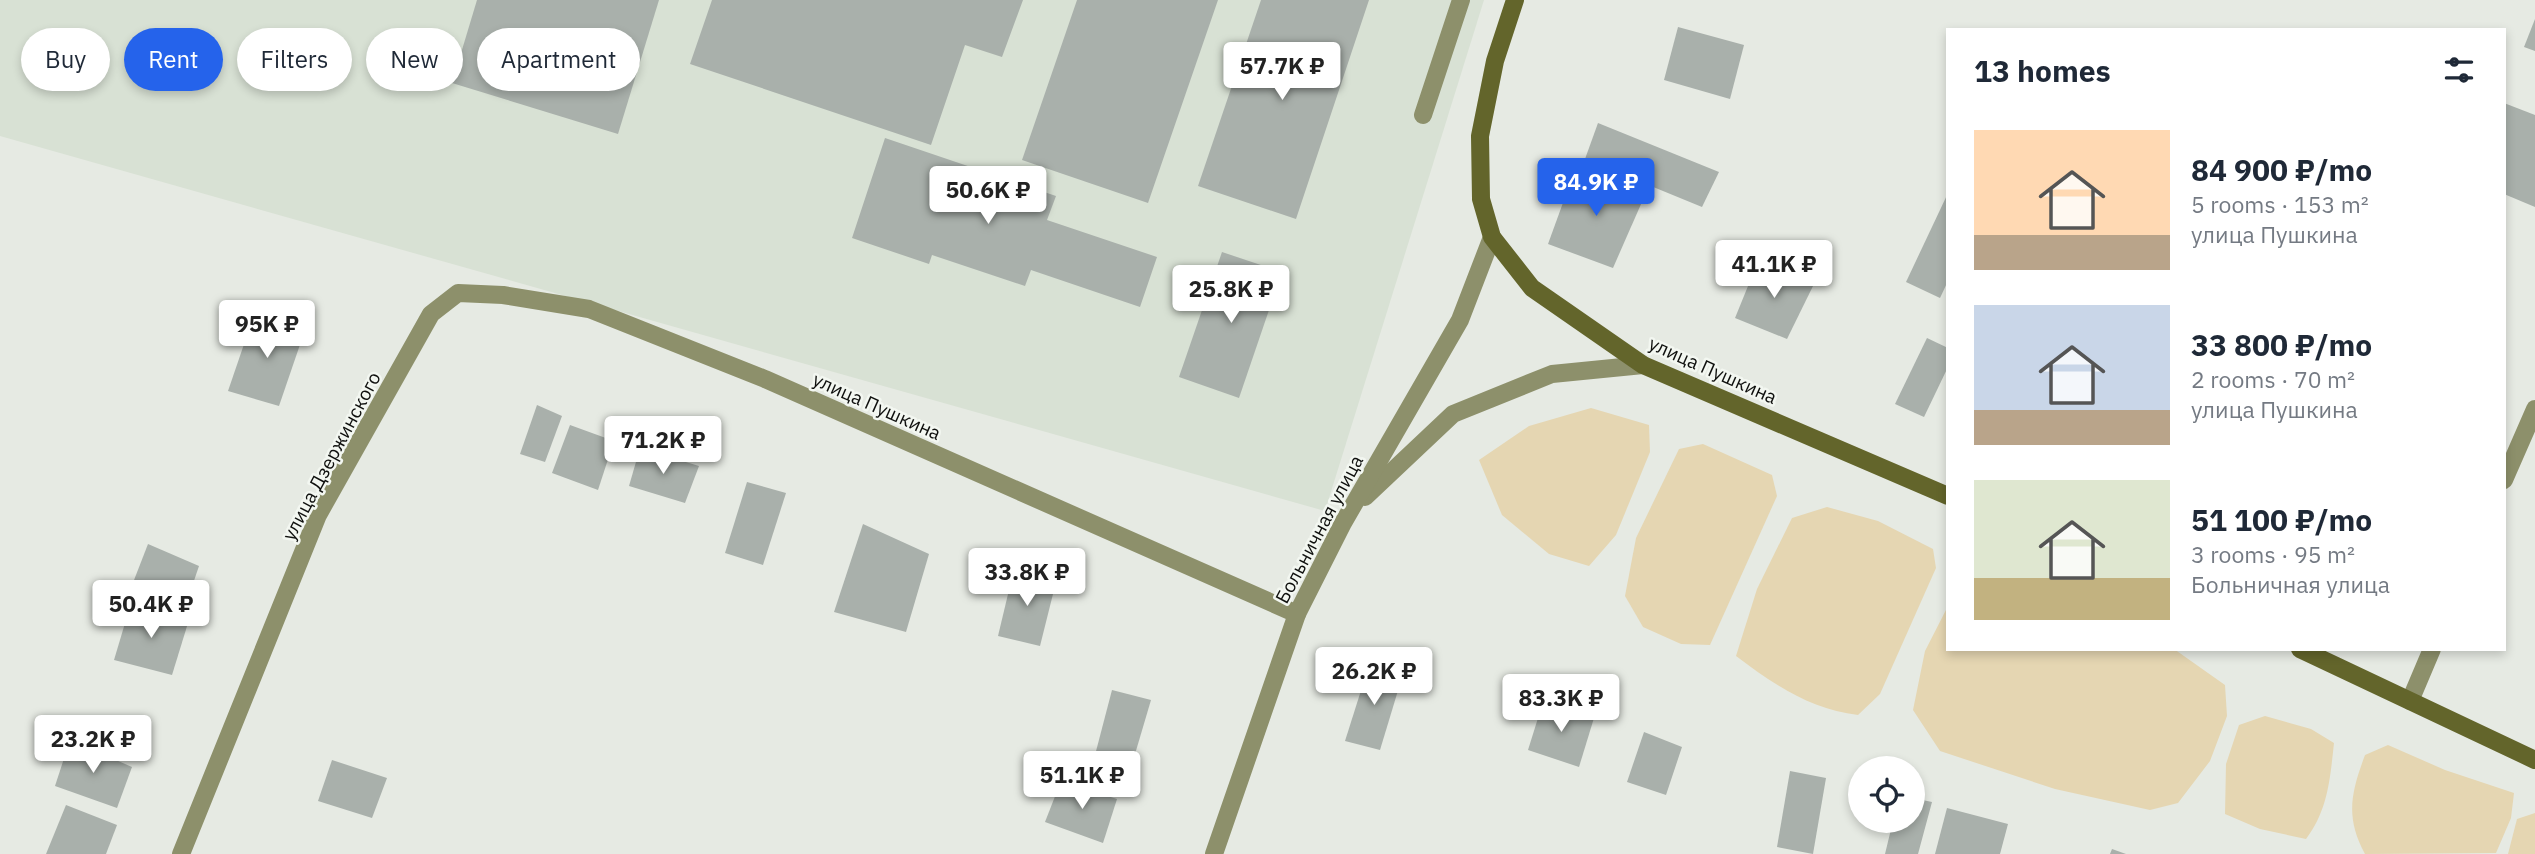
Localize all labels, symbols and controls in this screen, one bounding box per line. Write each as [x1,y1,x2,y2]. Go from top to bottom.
chip: Buy [21,28,110,91]
chip: Rent [124,28,223,91]
chip: Filters [237,28,352,91]
chip: New [366,28,463,91]
chip: Apartment [477,28,640,91]
pin: 57.7K ₽ [1217,42,1347,102]
text: 57.7K ₽ [1239,50,1325,80]
text: 13 homes [1974,51,2111,90]
icon: filters [2440,51,2478,89]
text: 84 900 ₽/mo [2191,150,2372,189]
pin: 84.9K ₽ [1531,158,1661,218]
icon: home [2030,158,2114,242]
pin: 50.6K ₽ [923,166,1053,226]
text: 84.9K ₽ [1553,166,1639,196]
text: 50.6K ₽ [945,174,1031,204]
text: 5 rooms · 153 m² [2191,189,2369,219]
text: улица Пушкина [2191,219,2358,249]
pin: 41.1K ₽ [1709,240,1839,300]
text: 41.1K ₽ [1731,248,1817,278]
pin: 25.8K ₽ [1166,266,1296,325]
text: 25.8K ₽ [1188,273,1274,303]
pin: 95K ₽ [218,300,316,360]
text: 95K ₽ [235,308,299,338]
text: 33 800 ₽/mo [2191,325,2372,364]
street label: улица Пушкина [1645,331,1781,409]
icon: home [2030,333,2114,417]
text: 2 rooms · 70 m² [2191,364,2355,394]
street label: улица Пушкина [809,367,945,445]
street label: улица Дзержинского [276,368,386,544]
text: улица Пушкина [2191,394,2358,424]
pin: 71.2K ₽ [598,416,728,476]
text: 71.2K ₽ [620,424,706,454]
street label: Больничная улица [1270,451,1368,607]
text: 51 100 ₽/mo [2191,500,2372,539]
icon: home [2030,508,2114,592]
text: 3 rooms · 95 m² [2191,539,2355,569]
pin: 33.8K ₽ [962,548,1092,608]
text: 33.8K ₽ [984,556,1070,586]
text: Больничная улица [2191,569,2390,599]
pin: 50.4K ₽ [86,580,216,640]
text: 50.4K ₽ [108,588,194,618]
pin: 26.2K ₽ [1309,648,1439,707]
text: 26.2K ₽ [1331,655,1417,685]
pin: 83.3K ₽ [1496,674,1626,734]
text: 83.3K ₽ [1518,682,1604,712]
pin: 23.2K ₽ [28,716,158,775]
text: 23.2K ₽ [50,723,136,753]
pin: 51.1K ₽ [1017,752,1147,811]
map controls [1848,756,1925,833]
button: locate [1848,756,1925,833]
text: 51.1K ₽ [1039,759,1125,789]

